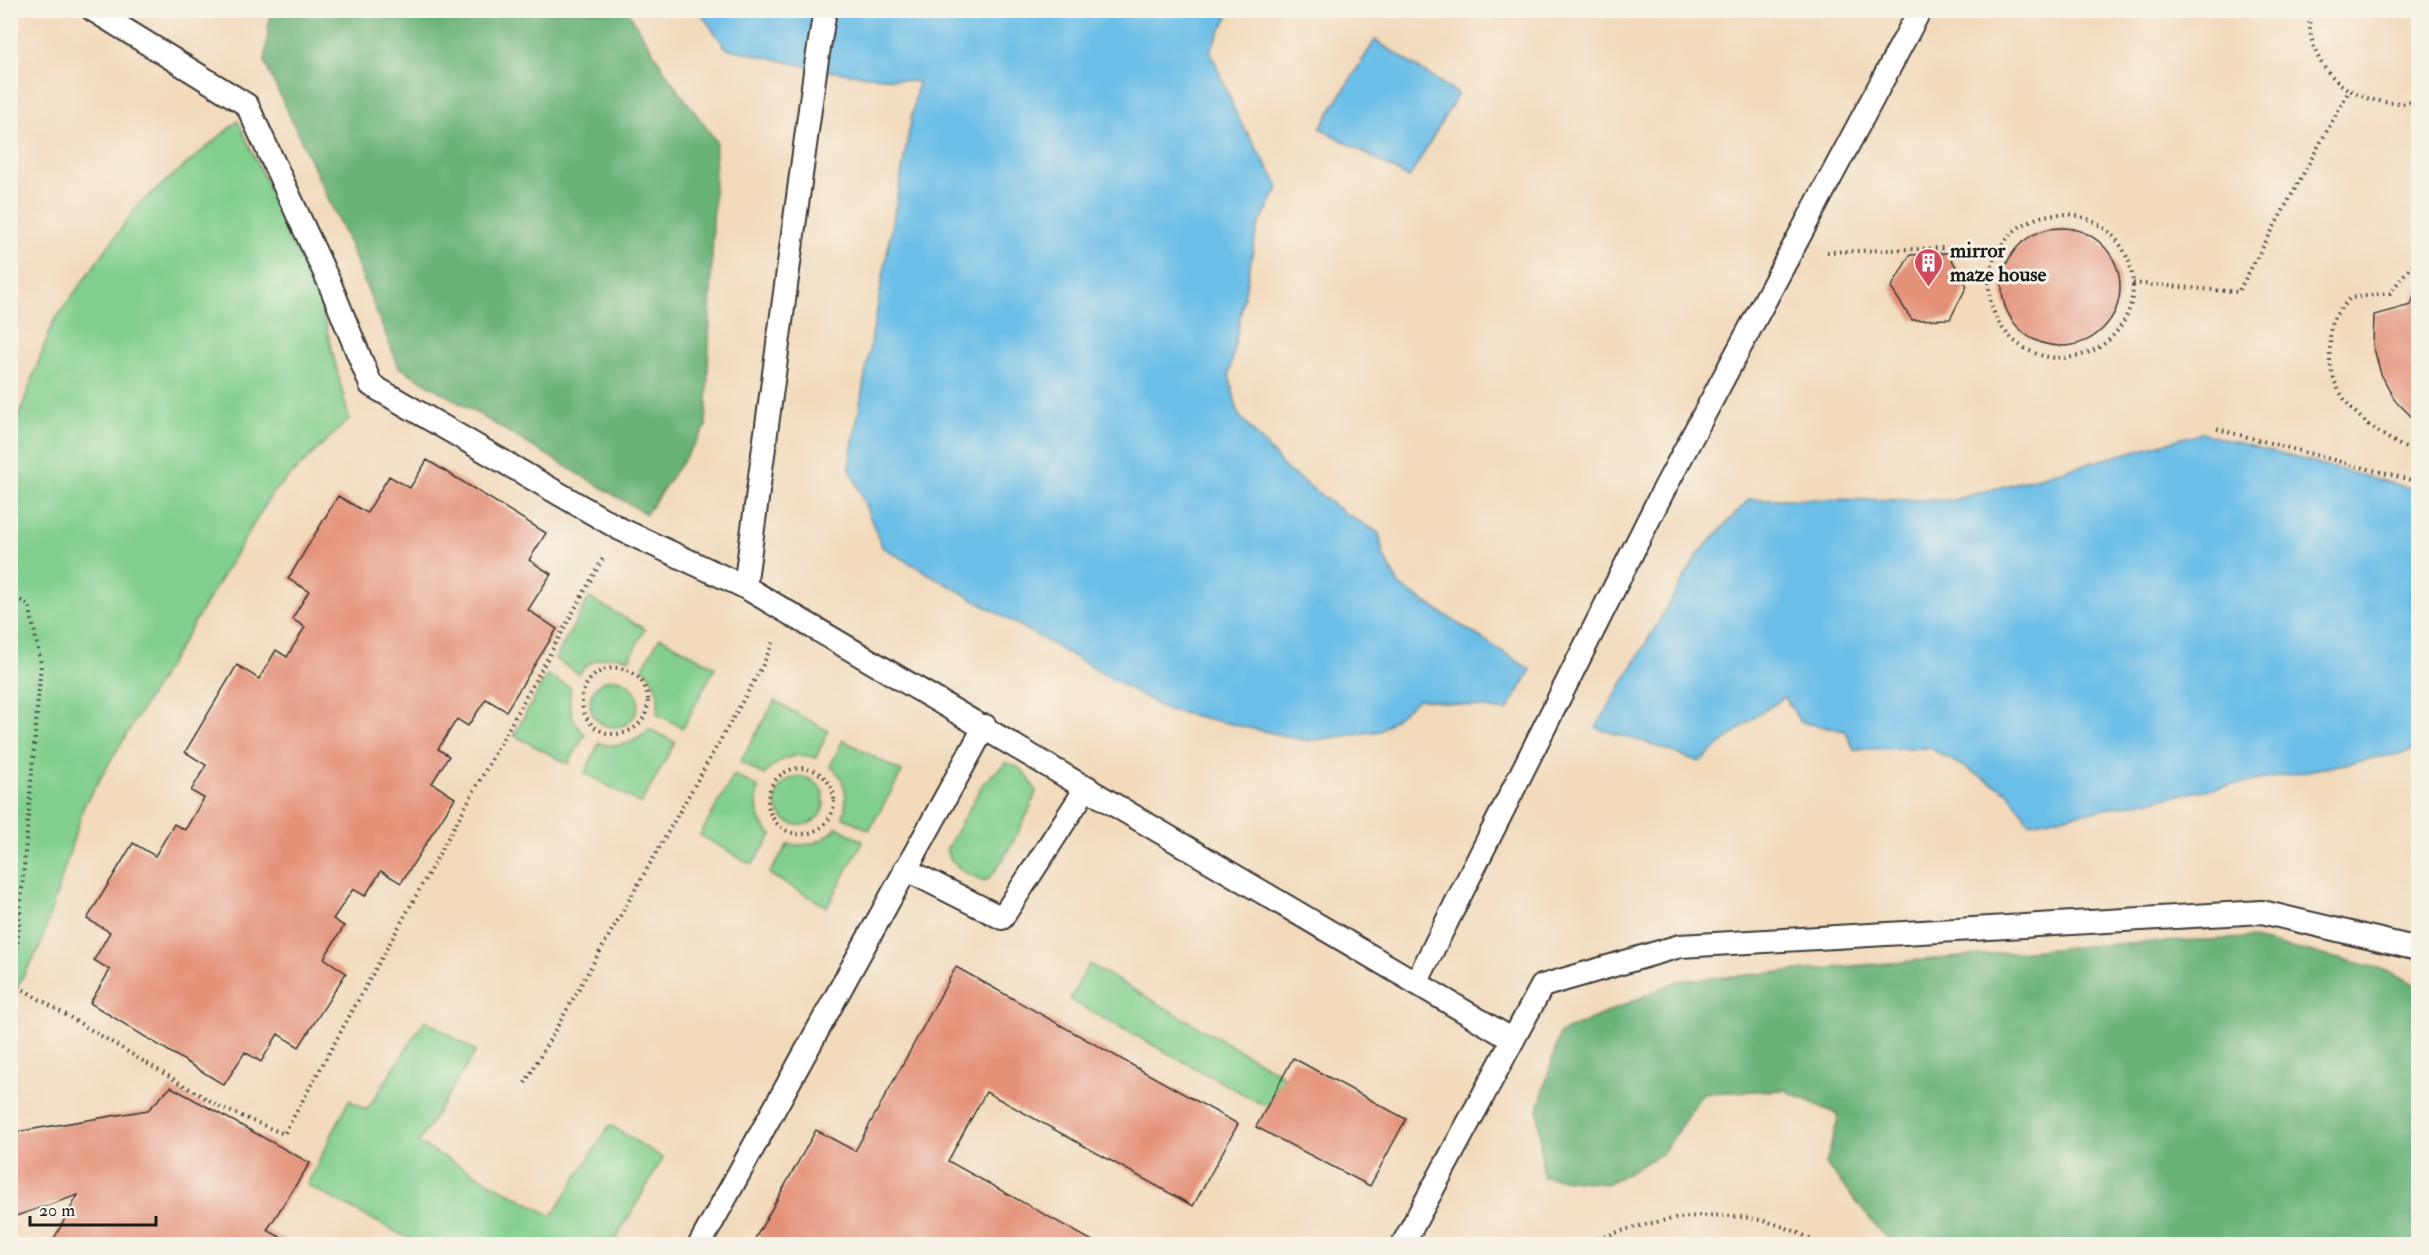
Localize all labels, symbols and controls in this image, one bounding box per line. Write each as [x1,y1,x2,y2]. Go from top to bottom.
place label: mirror maze house [1950,237,2046,288]
building icon: mirror maze house [1913,246,1945,288]
scale bar [30,1189,156,1227]
text: 20 m [39,1199,75,1222]

